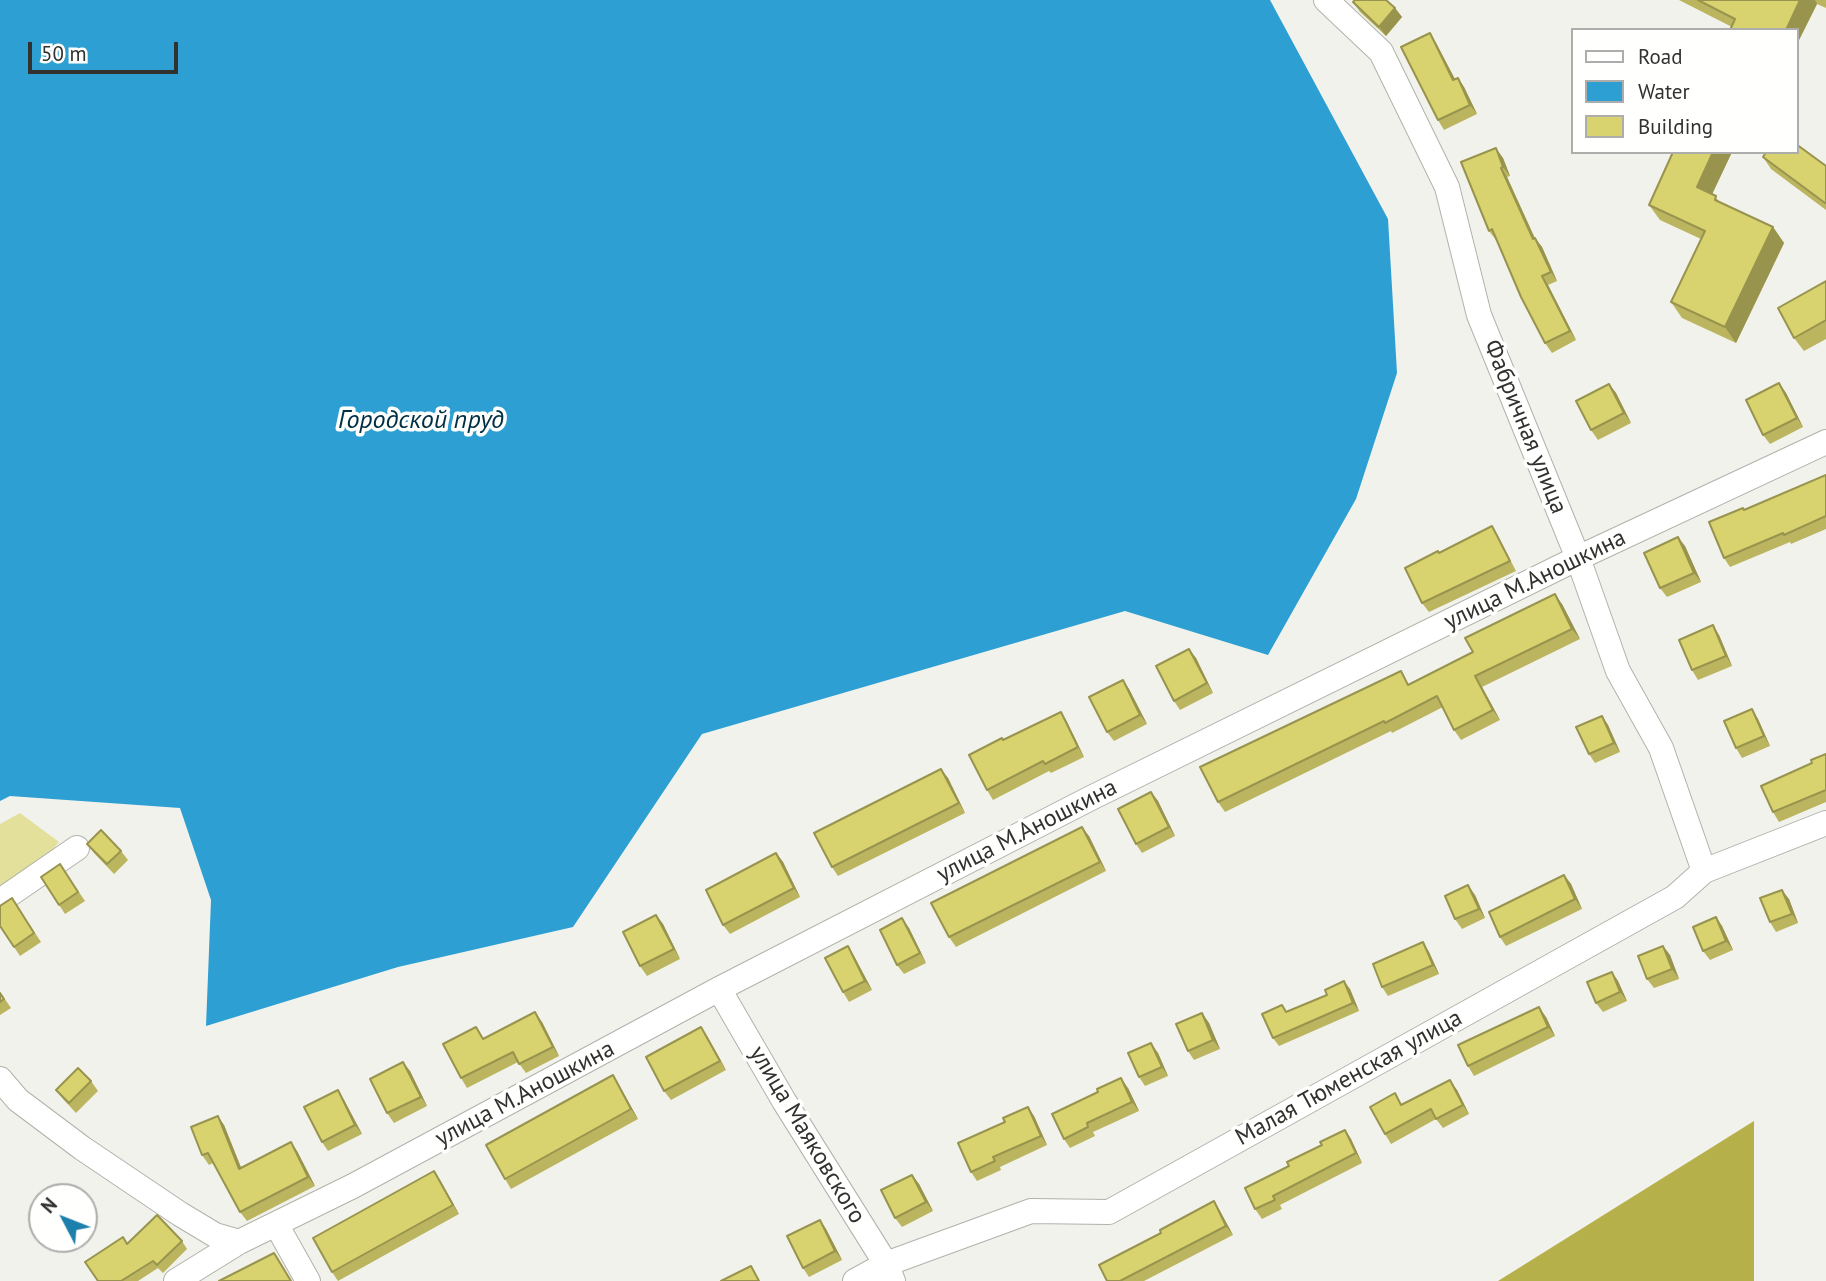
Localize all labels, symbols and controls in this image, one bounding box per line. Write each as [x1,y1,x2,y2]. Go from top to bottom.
scale bar [32,28,182,72]
legend [1570,28,1798,154]
text: 50 m [41,40,87,67]
text: Road [1638,43,1682,70]
text: Water [1638,78,1690,105]
text: Building [1638,113,1713,140]
street label: Фабричная улица [1477,336,1573,518]
water label: Городской пруд [338,405,504,437]
street label: улица М.Аношкина [1439,524,1631,636]
street label: улица М.Аношкина [932,773,1122,889]
street label: Малая Тюменская улица [1231,1004,1467,1152]
street label: улица М.Аношкина [431,1035,619,1153]
street label: улица Маяковского [743,1041,871,1229]
north arrow [28,1183,98,1253]
text: N [36,1193,62,1218]

